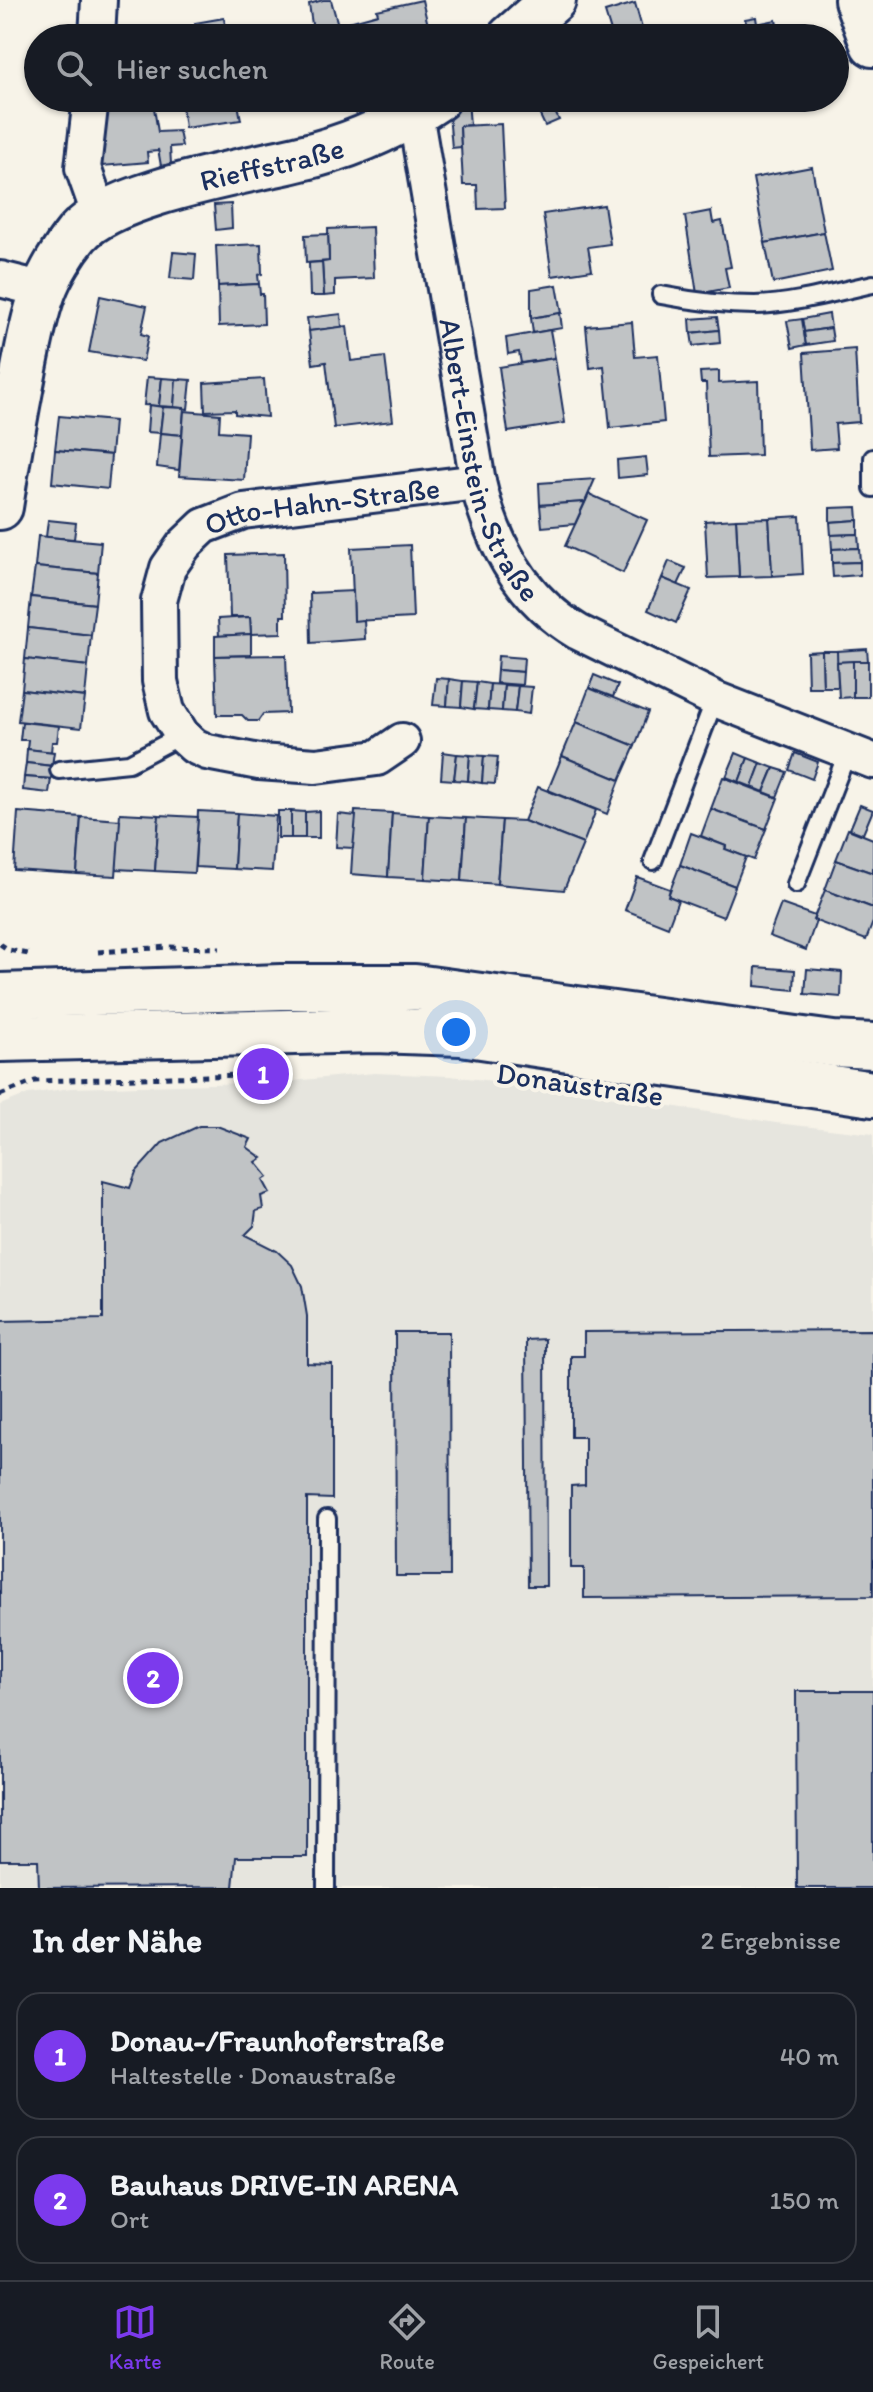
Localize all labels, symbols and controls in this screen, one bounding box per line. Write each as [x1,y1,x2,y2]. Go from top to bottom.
search box [24,24,849,112]
icon: search [52,46,96,90]
text: Hier suchen [116,50,268,87]
street label: Rieffstraße [196,129,348,199]
street label: Albert-Einstein-Straße [432,315,549,609]
street label: Otto-Hahn-Straße [199,468,442,543]
your location [436,1012,476,1052]
pin: 1 [237,1044,289,1104]
street label: Donaustraße [494,1054,666,1114]
pin: 2 [127,1648,179,1708]
text: In der Nähe [32,1920,202,1961]
text: 2 Ergebnisse [701,1924,841,1956]
text: Donau-/Fraunhoferstraße [110,2022,444,2059]
text: 1 [54,2040,66,2072]
text: 40 m [780,2040,839,2072]
text: Haltestelle · Donaustraße [110,2059,396,2091]
text: Bauhaus DRIVE-IN ARENA [110,2166,458,2203]
text: 2 [53,2184,67,2216]
text: 150 m [770,2184,839,2216]
text: Ort [110,2203,149,2235]
tab: Karte [109,2300,162,2375]
tab: Route [380,2300,435,2375]
tab: Gespeichert [653,2300,764,2375]

